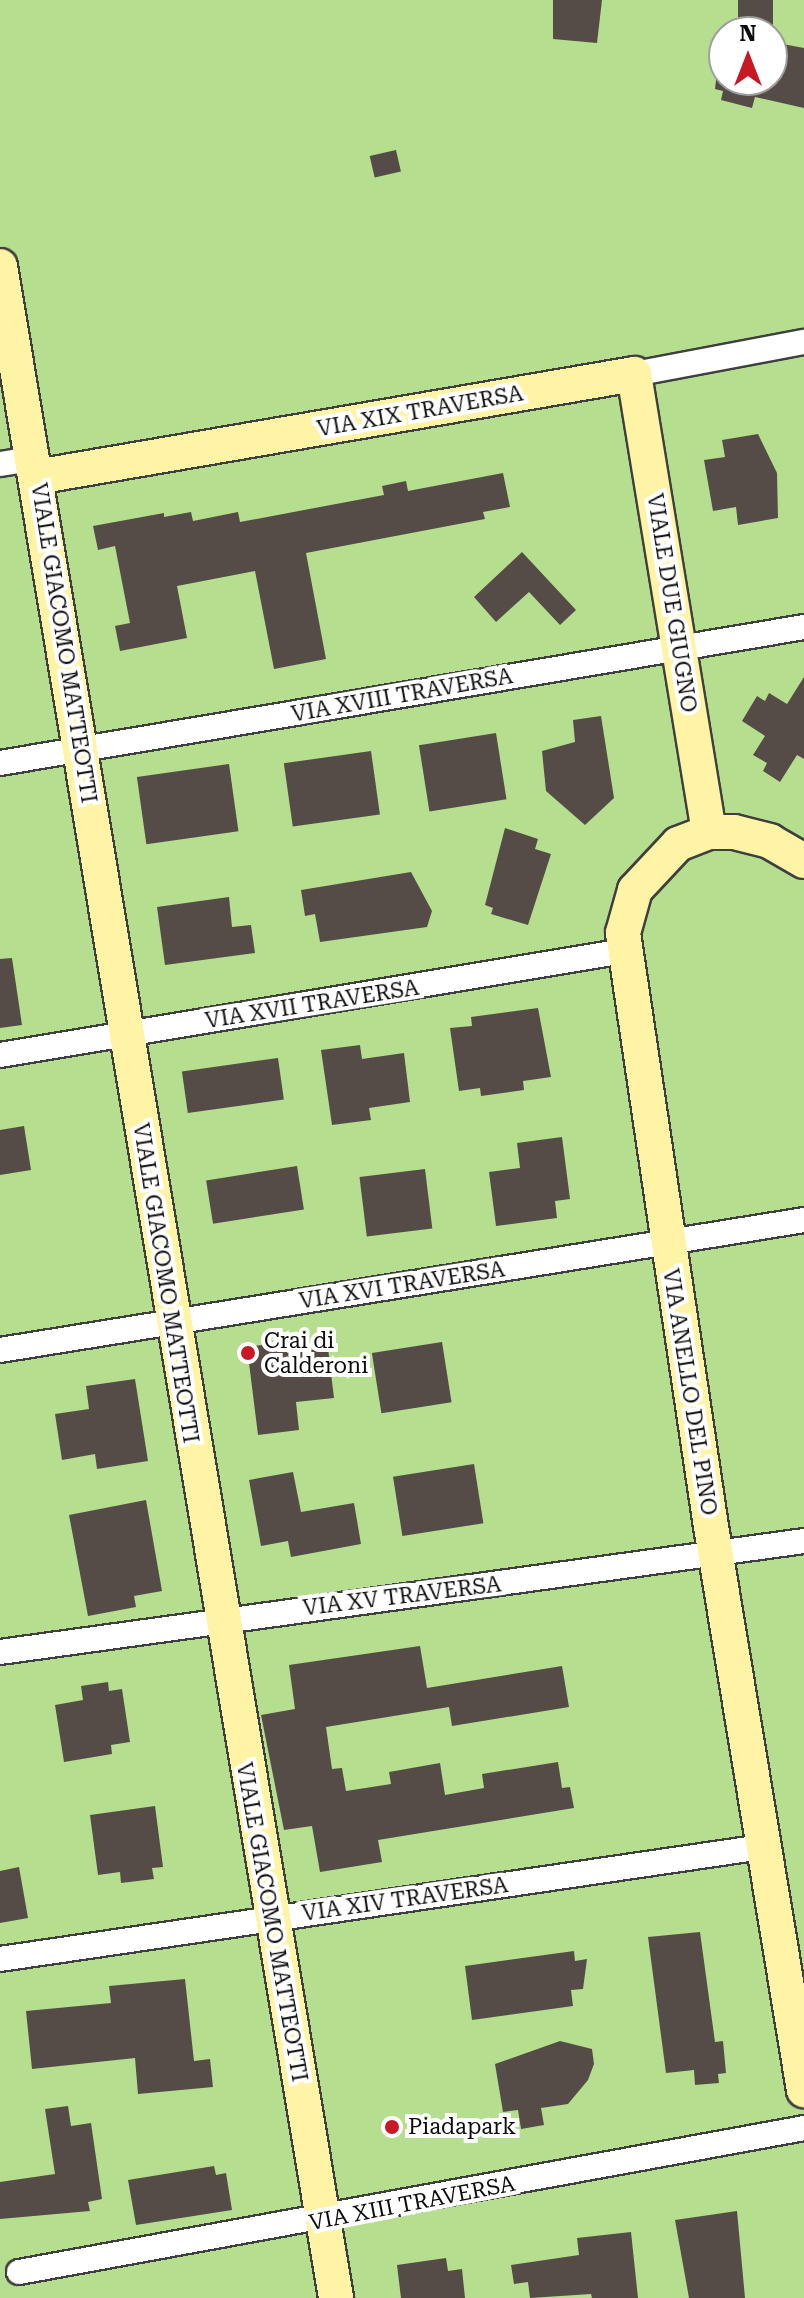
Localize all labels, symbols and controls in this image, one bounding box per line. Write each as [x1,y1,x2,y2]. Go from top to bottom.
north arrow [708,16,788,96]
text: N [740,21,756,46]
street label: VIA XIX TRAVERSA [315,380,525,442]
street label: VIALE GIACOMO MATTEOTTI [26,481,102,805]
street label: VIALE DUE GIUGNO [642,492,702,714]
street label: VIA XVIII TRAVERSA [289,663,515,727]
street label: VIA XVII TRAVERSA [203,974,421,1034]
street label: VIALE GIACOMO MATTEOTTI [128,1121,204,1445]
street label: VIA XVI TRAVERSA [297,1256,507,1314]
street label: VIA ANELLO DEL PINO [657,1267,723,1517]
place label: Crai di Calderoni [264,1327,368,1378]
marker: Crai di Calderoni [239,1344,257,1362]
street label: VIA XV TRAVERSA [301,1571,503,1621]
street label: VIALE GIACOMO MATTEOTTI [231,1760,313,2084]
street label: VIA XIV TRAVERSA [300,1871,510,1927]
place label: Piadapark [408,2114,516,2140]
marker: Piadapark [383,2118,401,2136]
street label: VIA XIII TRAVERSA [307,2170,517,2236]

